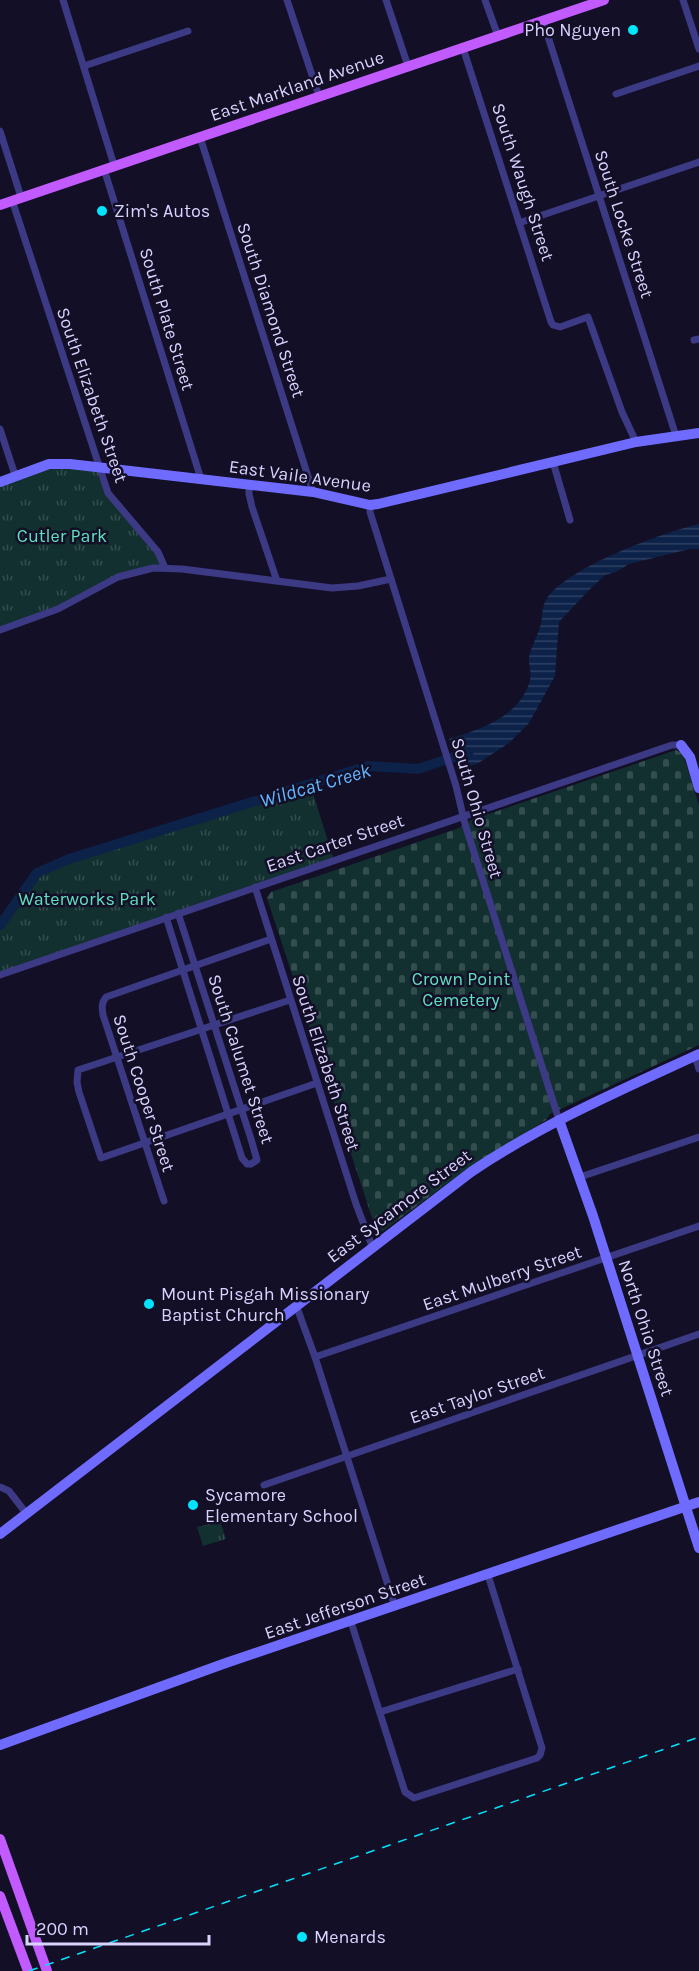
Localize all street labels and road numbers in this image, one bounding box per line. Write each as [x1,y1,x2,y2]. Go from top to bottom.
street label: East Markland Avenue [207,46,387,126]
street label: South Waugh Street [487,100,559,264]
street label: South Locke Street [590,147,658,301]
street label: South Diamond Street [232,220,310,400]
street label: South Plate Street [135,245,199,393]
street label: South Elizabeth Street [52,305,132,486]
street label: East Vaile Avenue [228,455,372,497]
street label: South Ohio Street [446,735,508,881]
street label: East Carter Street [263,809,407,877]
street label: South Calumet Street [203,971,279,1147]
street label: South Elizabeth Street [287,972,365,1154]
street label: South Cooper Street [108,1012,180,1175]
street label: East Sycamore Street [322,1144,476,1267]
street label: East Mulberry Street [420,1240,585,1316]
street label: North Ohio Street [614,1257,678,1399]
street label: East Taylor Street [407,1362,548,1428]
street label: East Jefferson Street [262,1568,429,1644]

